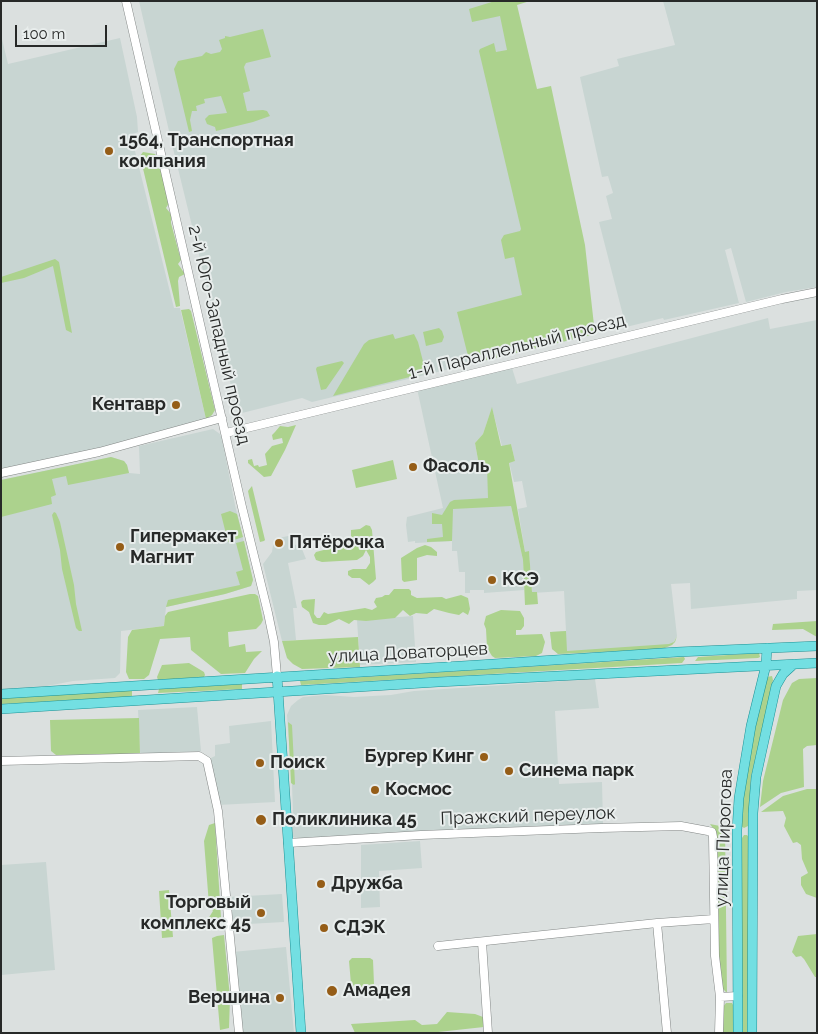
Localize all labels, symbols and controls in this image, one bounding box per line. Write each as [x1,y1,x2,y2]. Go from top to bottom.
scale bar [18,15,110,47]
text: 100 m [23,25,65,43]
place label: 1564, Транспортная компания [119,130,294,172]
marker: 1564, Транспортная компания [103,145,115,157]
street label: 2-й Юго-Западный проезд [183,223,255,447]
street label: 1-й Параллельный проезд [406,310,628,384]
place label: Кентавр [92,394,166,416]
marker: Кентавр [170,399,182,411]
place label: Фасоль [423,456,489,478]
marker: Фасоль [407,461,419,473]
place label: Гипермакет Магнит [130,526,237,568]
place label: Пятёрочка [289,532,385,554]
marker: Пятёрочка [273,537,285,549]
marker: Гипермакет Магнит [114,541,126,553]
place label: КСЭ [502,569,539,591]
marker: КСЭ [486,574,498,586]
street label: улица Доваторцев [328,638,488,668]
place label: Бургер Кинг [365,746,474,768]
marker: Бургер Кинг [478,751,490,763]
place label: Поиск [270,752,325,774]
marker: Поиск [254,757,266,769]
place label: Синема парк [519,760,634,782]
marker: Синема парк [503,765,515,777]
street label: улица Пирогова [711,769,737,907]
place label: Космос [385,779,452,801]
marker: Космос [369,784,381,796]
street label: Пражский переулок [440,802,616,830]
place label: Поликлиника 45 [272,809,417,831]
marker: Поликлиника 45 [254,813,268,827]
place label: Дружба [331,873,403,895]
marker: Дружба [315,878,327,890]
place label: Торговый комплекс 45 [141,892,251,934]
marker: Торговый комплекс 45 [255,907,267,919]
place label: СДЭК [334,917,386,939]
marker: СДЭК [318,922,330,934]
place label: Амадея [343,980,411,1002]
marker: Амадея [325,984,339,998]
place label: Вершина [188,987,270,1009]
marker: Вершина [274,992,286,1004]

